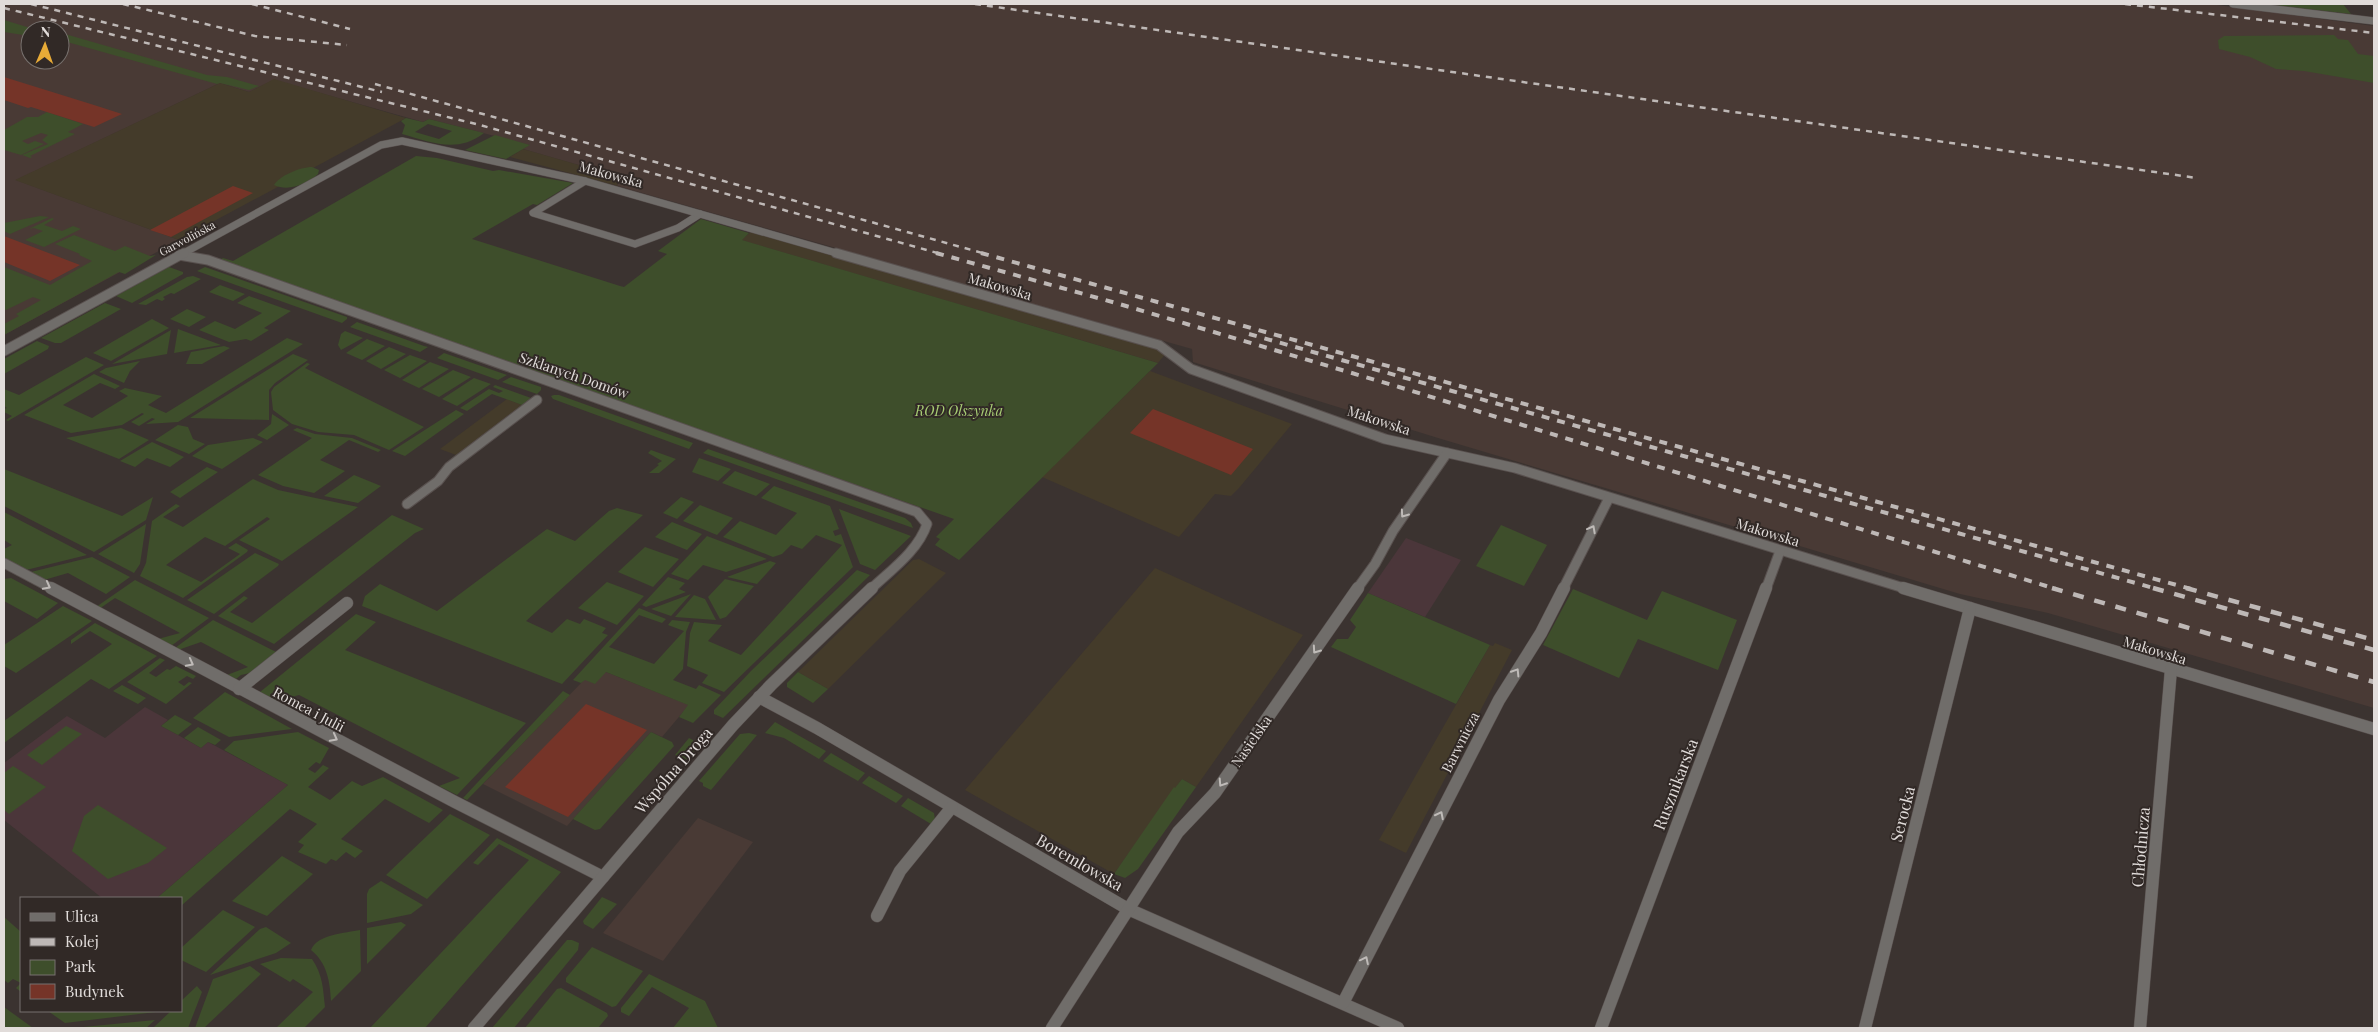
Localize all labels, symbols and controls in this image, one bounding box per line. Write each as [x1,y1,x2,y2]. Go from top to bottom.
north arrow [20,20,70,70]
text: N [40,22,51,41]
street label: Makowska [577,156,645,192]
street label: Garwolińska [156,217,218,259]
street label: Makowska [966,268,1034,304]
street label: Szklanych Domów [517,347,632,403]
park label: ROD Olszynka [914,401,1003,420]
street label: Makowska [1345,401,1413,439]
one-way arrow [1401,508,1410,518]
street label: Makowska [1734,513,1802,551]
one-way arrow [1586,525,1596,534]
one-way arrow [41,580,50,590]
street label: Makowska [2121,631,2189,669]
one-way arrow [1313,644,1322,654]
one-way arrow [185,657,194,667]
one-way arrow [1510,668,1520,677]
street label: Romea i Julii [270,682,348,736]
street label: Barwnicza [1437,708,1483,776]
street label: Nasielska [1226,711,1276,771]
street label: Wspólna Droga [629,722,716,818]
one-way arrow [329,732,338,742]
street label: Rusznikarska [1648,735,1702,833]
one-way arrow [1219,777,1228,787]
street label: Serocka [1885,784,1919,844]
street label: Chłodnicza [2126,806,2154,888]
one-way arrow [1434,812,1444,821]
street label: Boremlowska [1033,829,1127,895]
legend [20,897,182,1012]
text: Ulica [65,906,99,926]
text: Kolej [65,931,99,951]
text: Park [65,956,97,976]
one-way arrow [1359,956,1369,965]
text: Budynek [65,981,125,1001]

